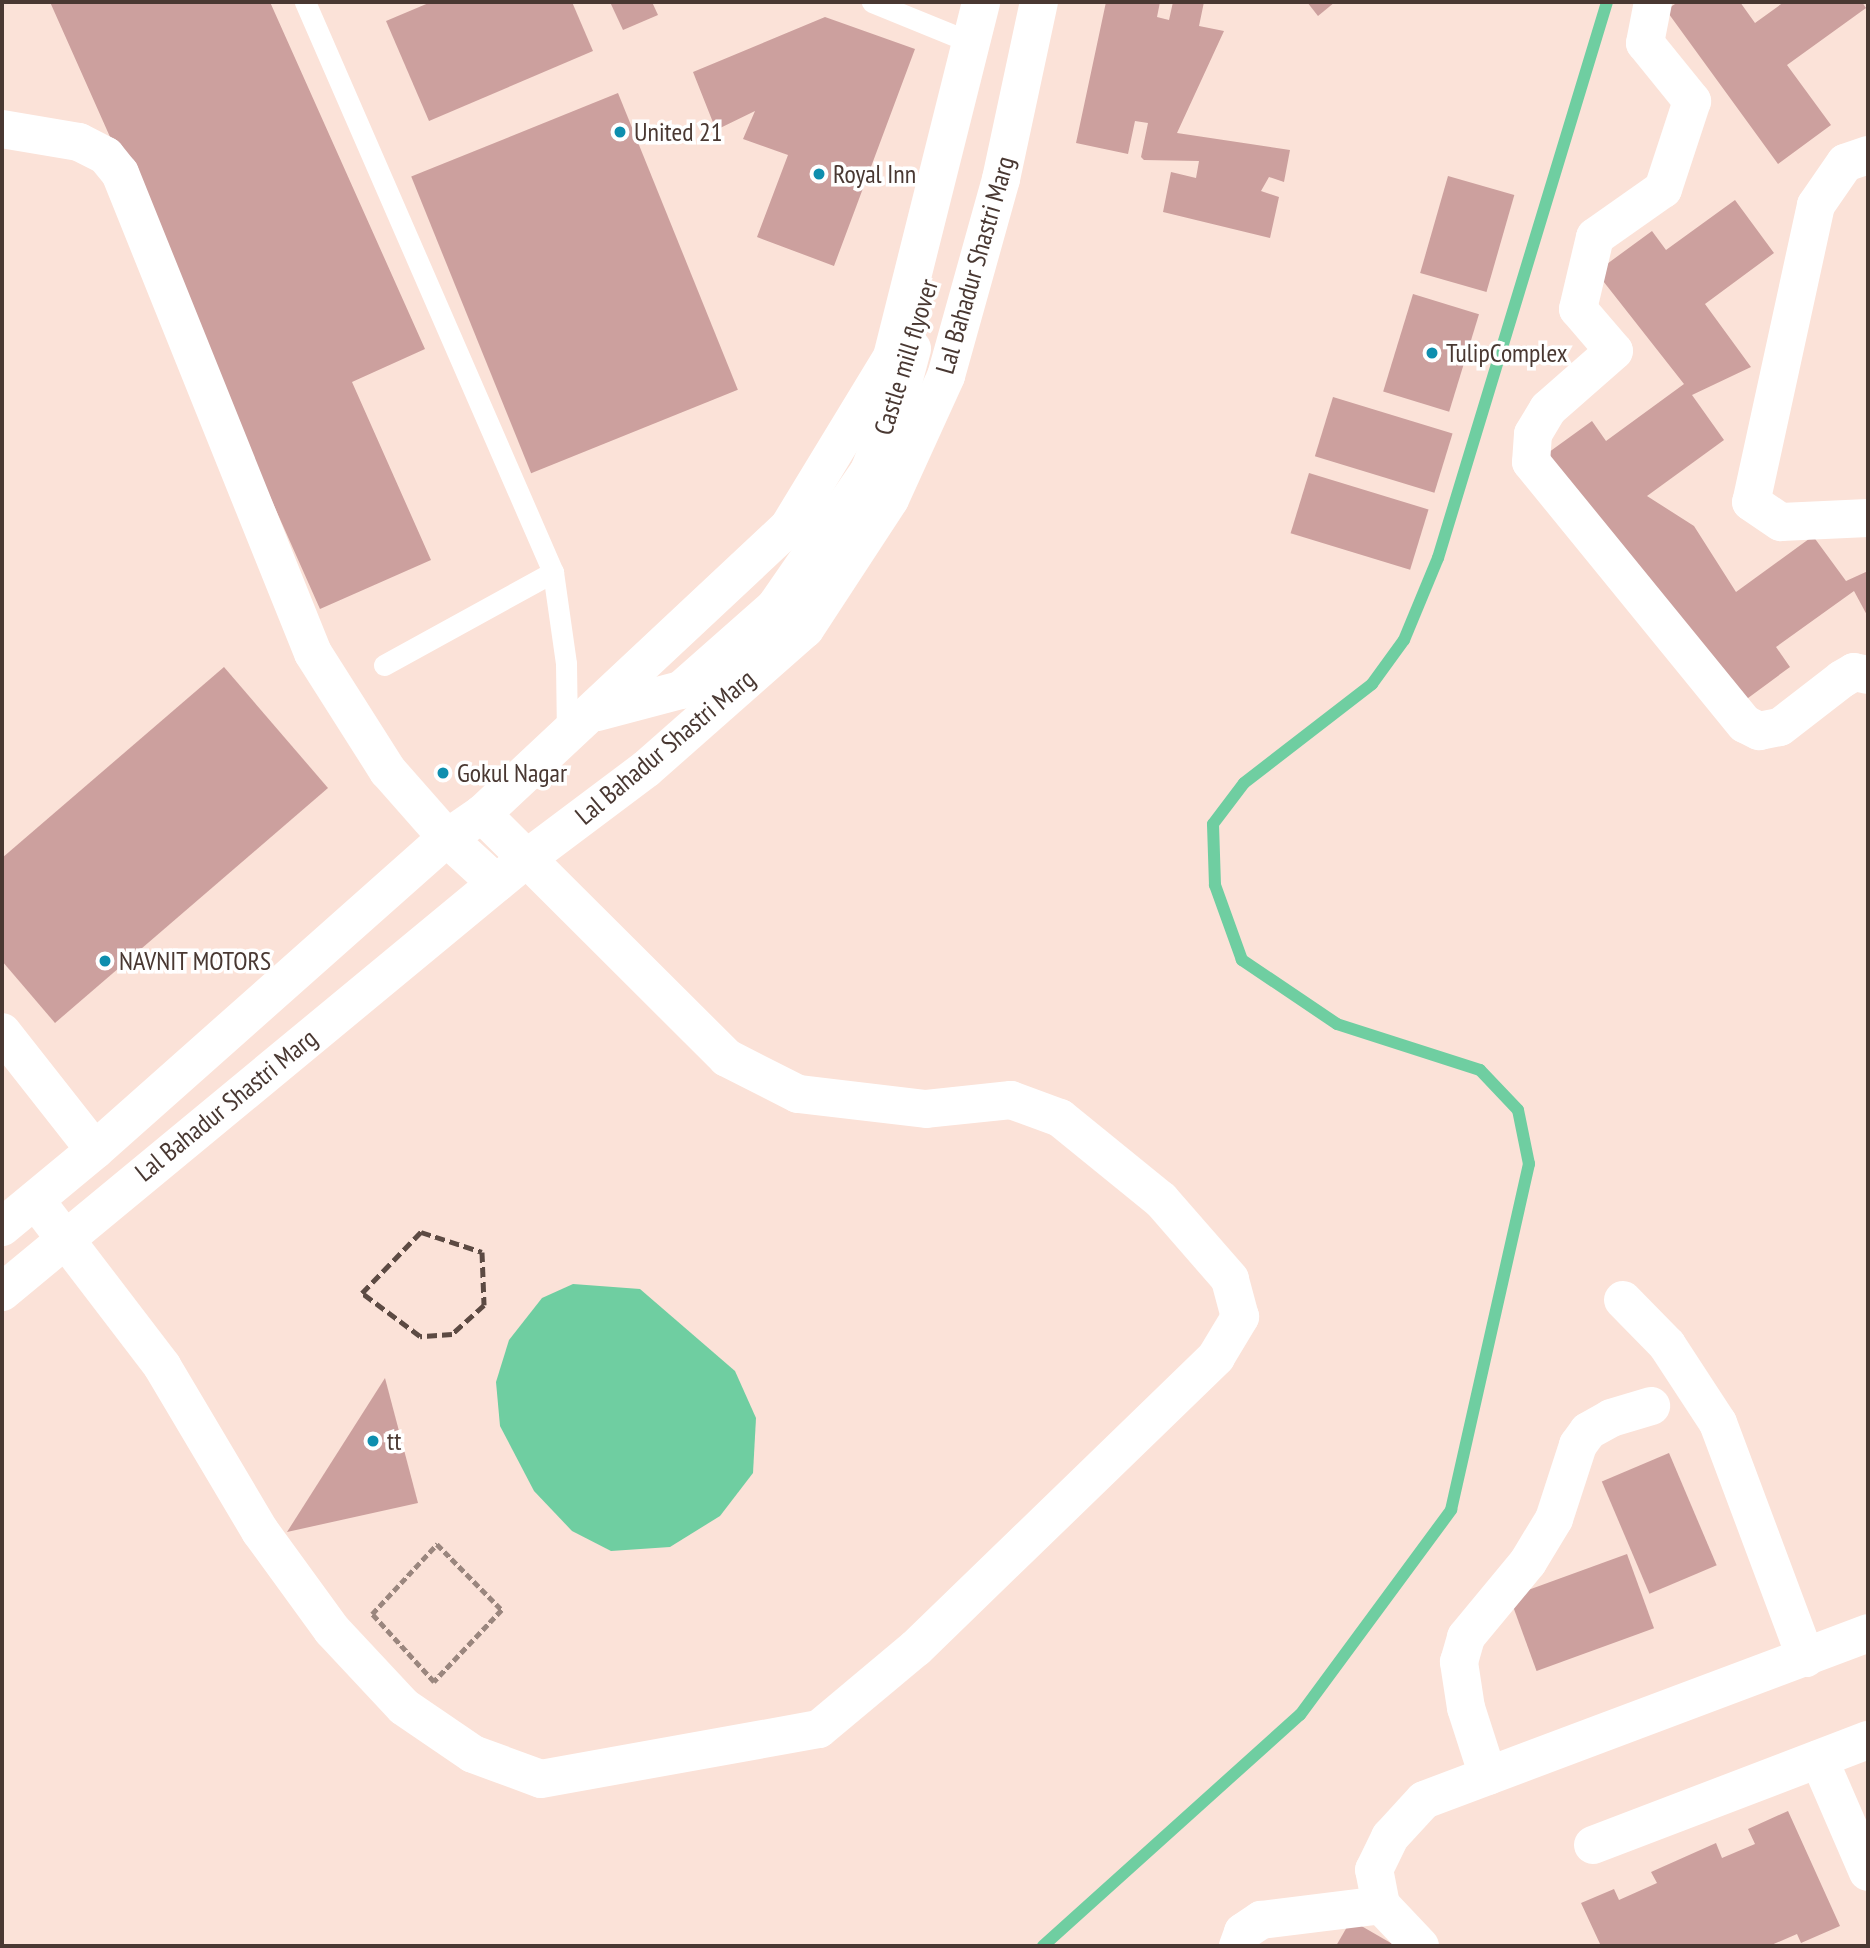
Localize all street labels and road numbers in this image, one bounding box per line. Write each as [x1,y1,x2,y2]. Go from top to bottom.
street label: Lal Bahadur Shastri Marg [929,153,1021,377]
street label: Castle mill flyover [868,275,944,439]
street label: Lal Bahadur Shastri Marg [569,663,761,831]
street label: Lal Bahadur Shastri Marg [129,1022,323,1188]

